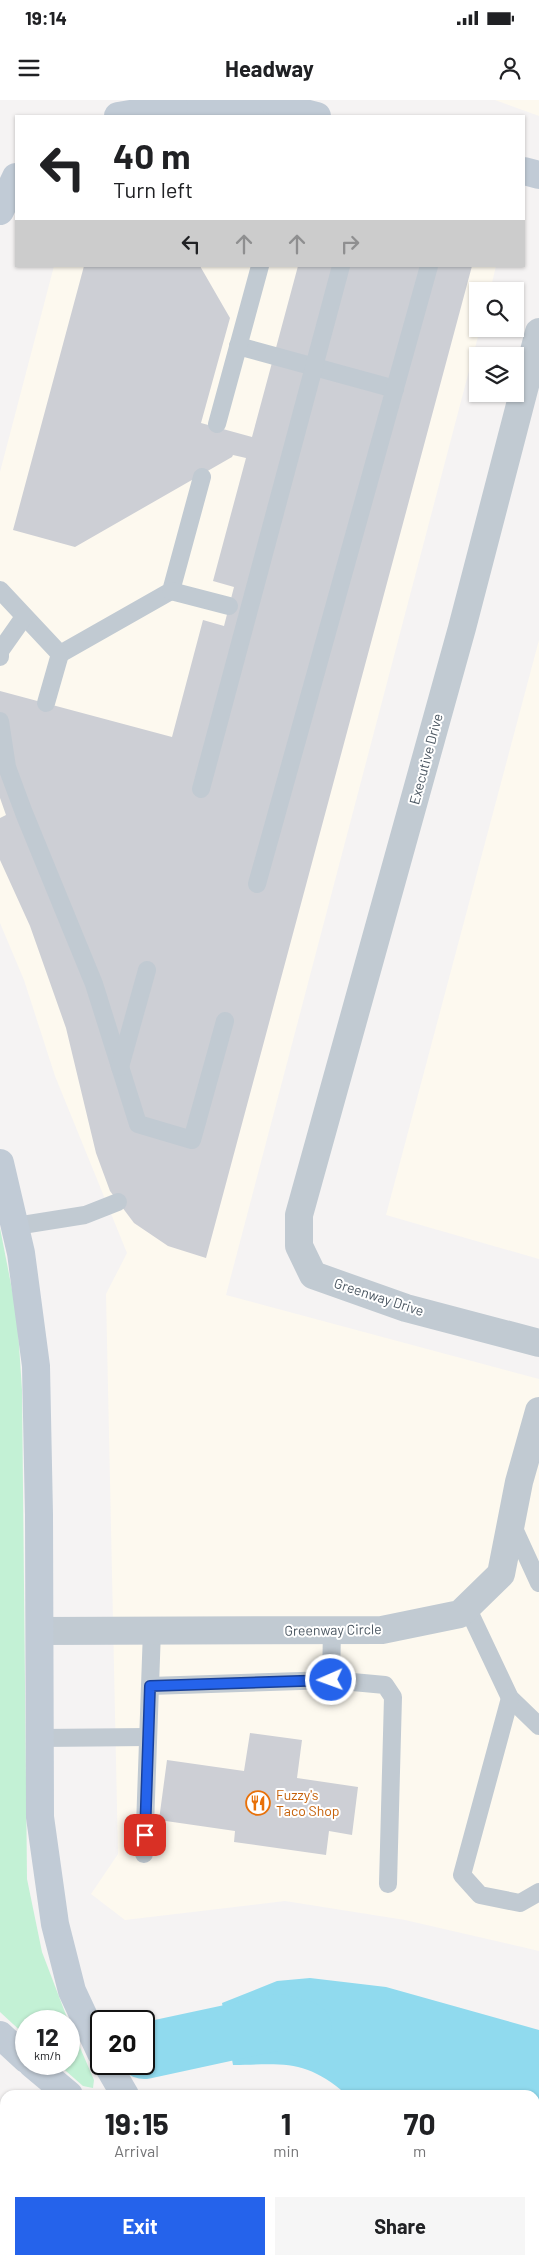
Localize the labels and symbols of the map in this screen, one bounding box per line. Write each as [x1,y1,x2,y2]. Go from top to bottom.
street label: Executive Drive [405,711,446,806]
street label: Greenway Drive [332,1274,426,1319]
street label: Greenway Circle [284,1620,382,1639]
position arrow [304,1653,356,1705]
place label: Fuzzy's Taco Shop [276,1786,340,1819]
restaurant icon: Fuzzy's Taco Shop [245,1790,271,1816]
pin [124,1814,166,1856]
speed limit sign: 20 [90,2010,155,2075]

